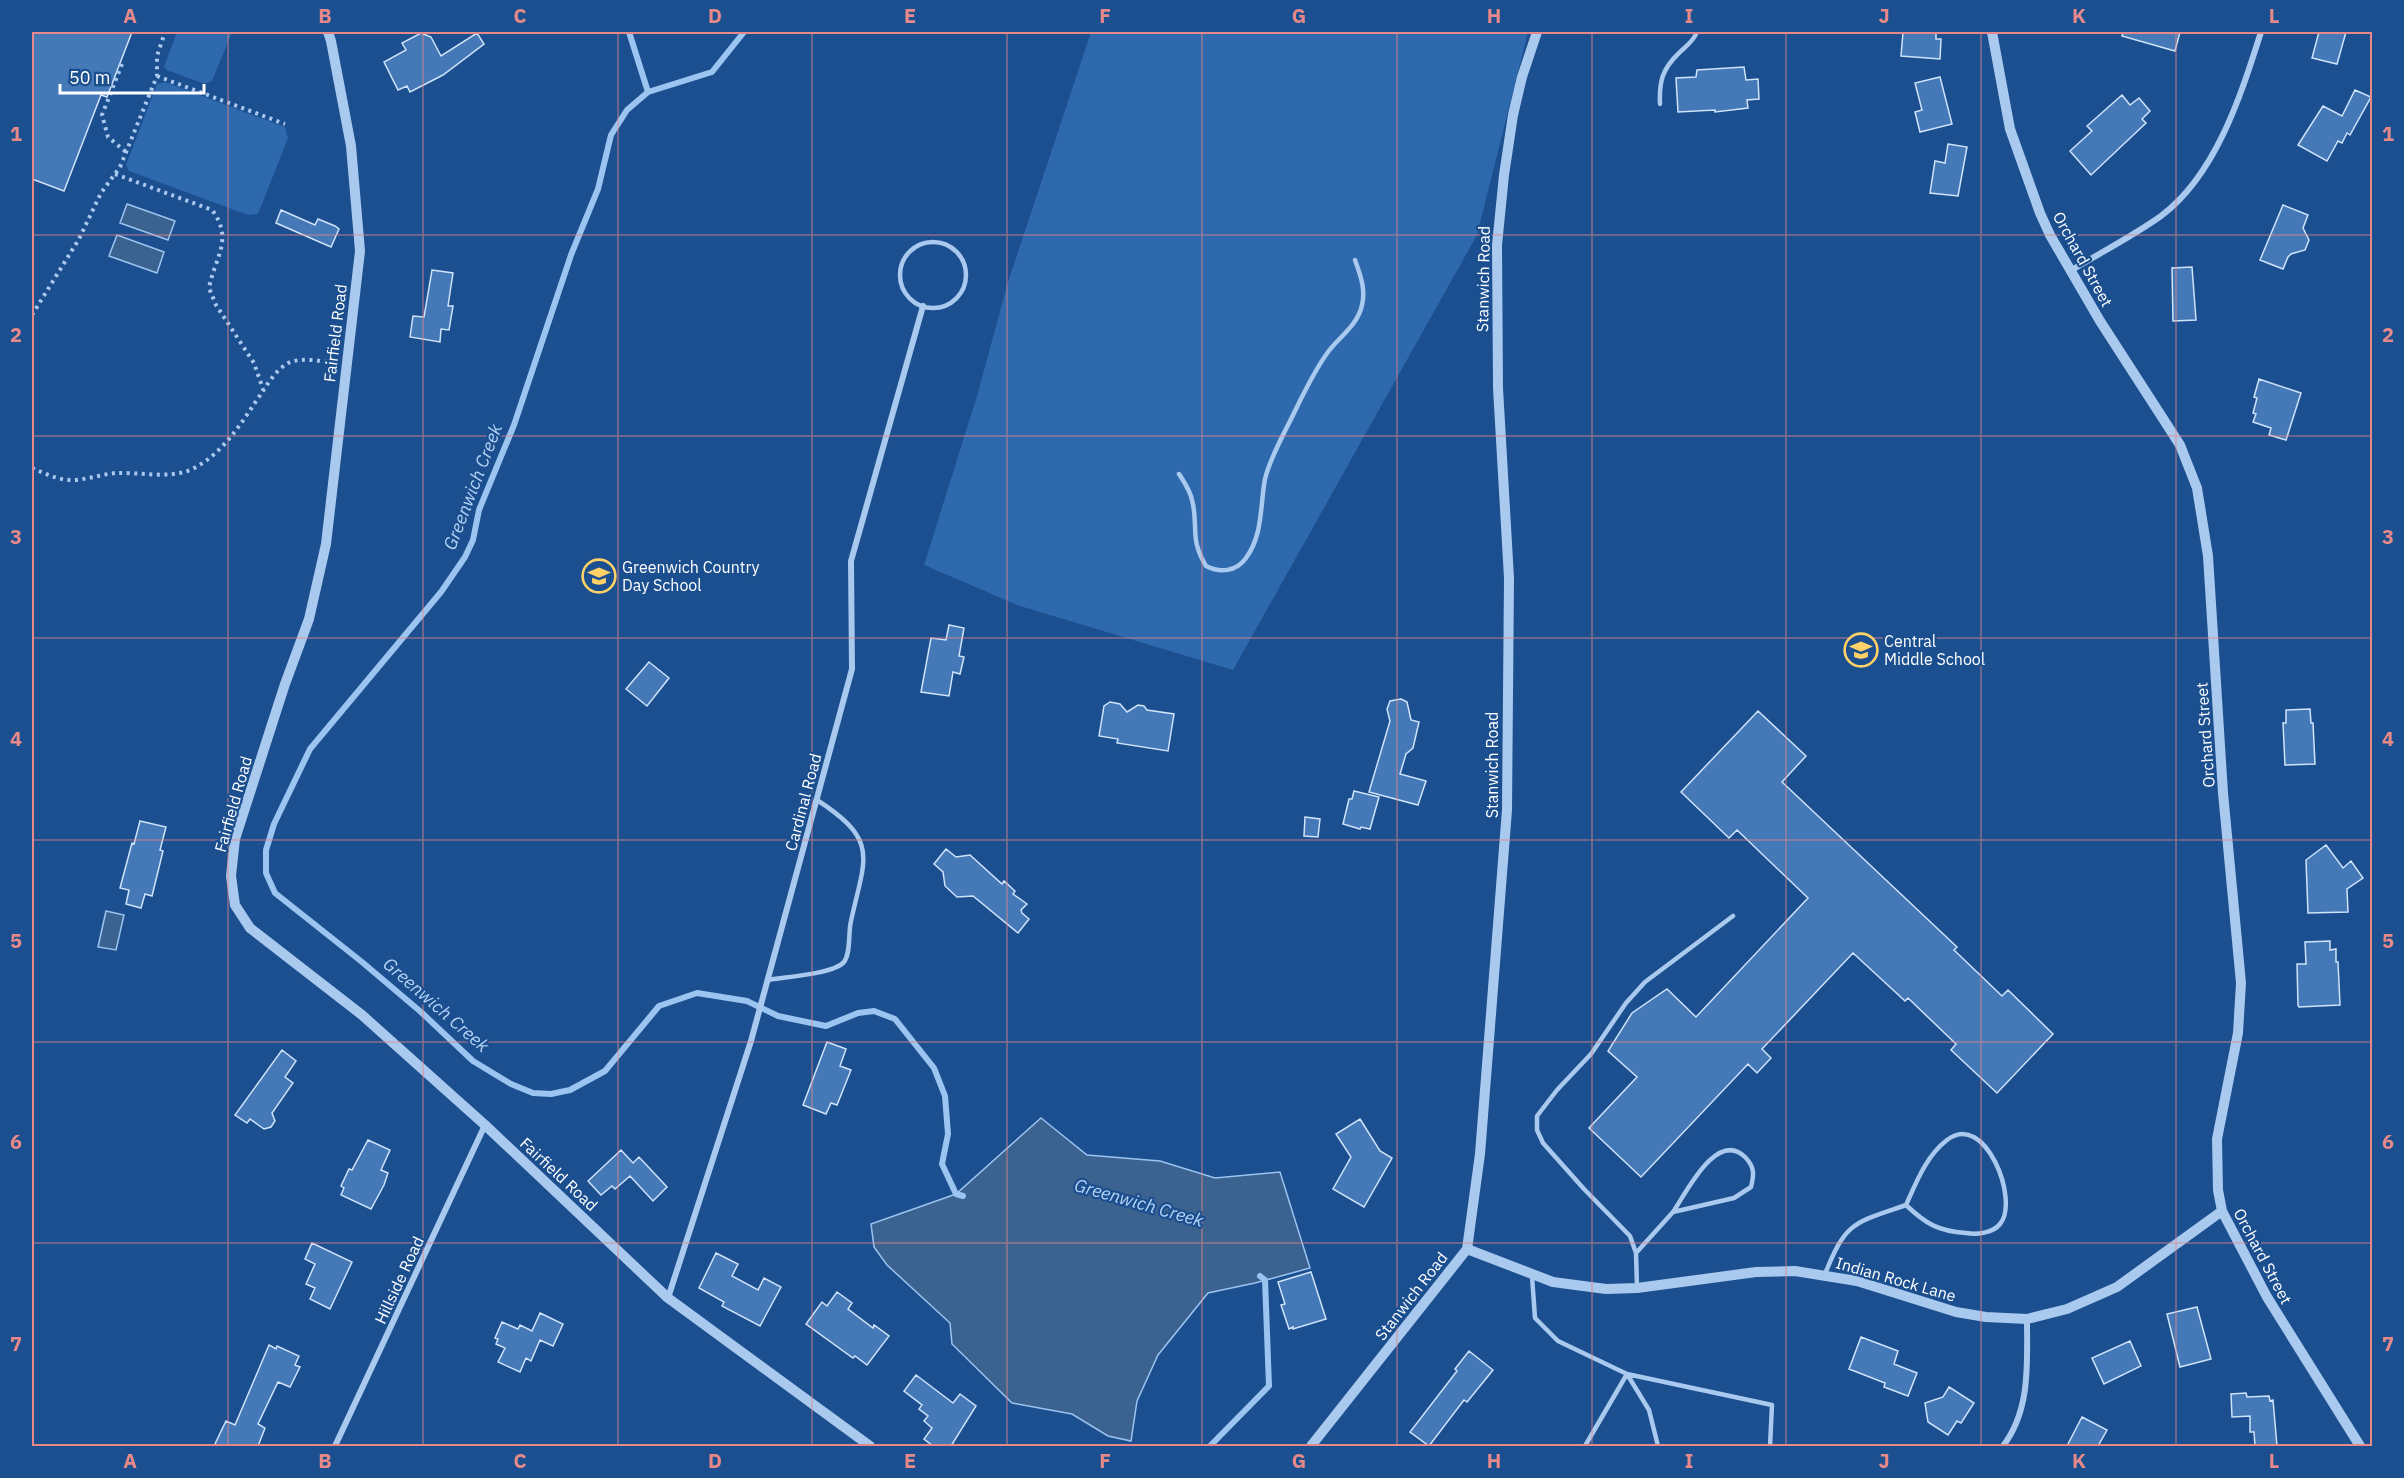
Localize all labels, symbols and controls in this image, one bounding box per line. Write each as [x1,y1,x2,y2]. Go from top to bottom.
text: A [123,2,137,29]
text: B [318,2,332,29]
text: C [513,2,527,29]
text: D [708,2,722,29]
text: E [904,2,916,29]
text: F [1099,2,1111,29]
text: G [1292,2,1306,29]
text: H [1487,2,1501,29]
text: I [1685,2,1693,29]
text: J [1878,2,1890,29]
text: K [2072,2,2086,29]
text: L [2269,2,2279,29]
scale bar [60,57,204,95]
text: 50 m [69,66,111,89]
text: 1 [10,120,22,147]
text: 1 [2382,120,2394,147]
street label: Orchard Street [2049,208,2117,310]
street label: Stanwich Road [1472,226,1494,332]
street label: Fairfield Road [319,283,351,383]
text: 2 [10,321,22,348]
text: 2 [2382,321,2394,348]
water label: Greenwich Creek [438,420,507,553]
text: 3 [10,523,22,550]
text: 3 [2382,523,2394,550]
place label: Greenwich Country Day School [622,557,759,595]
school or university icon: Greenwich Country Day School [581,558,617,594]
place label: Central Middle School [1884,631,1985,669]
school or university icon: Central Middle School [1843,632,1879,668]
street label: Orchard Street [2191,682,2219,788]
street label: Stanwich Road [1482,712,1502,818]
text: 4 [10,725,22,752]
text: 4 [2382,725,2394,752]
street label: Cardinal Road [780,751,826,853]
street label: Fairfield Road [210,754,256,854]
text: 5 [10,927,22,954]
text: 5 [2382,927,2394,954]
water label: Greenwich Creek [379,952,495,1057]
text: 6 [10,1128,22,1155]
text: 6 [2382,1128,2394,1155]
street label: Fairfield Road [516,1133,602,1215]
water label: Greenwich Creek [1072,1173,1207,1232]
street label: Orchard Street [2229,1205,2297,1307]
street label: Hillside Road [370,1233,428,1327]
street label: Stanwich Road [1370,1248,1452,1344]
street label: Indian Rock Lane [1834,1252,1958,1306]
text: 7 [10,1330,22,1357]
text: 7 [2382,1330,2394,1357]
text: A [123,1447,137,1474]
text: B [318,1447,332,1474]
text: C [513,1447,527,1474]
text: D [708,1447,722,1474]
text: E [904,1447,916,1474]
text: F [1099,1447,1111,1474]
text: G [1292,1447,1306,1474]
text: H [1487,1447,1501,1474]
text: I [1685,1447,1693,1474]
text: J [1878,1447,1890,1474]
text: K [2072,1447,2086,1474]
text: L [2269,1447,2279,1474]

